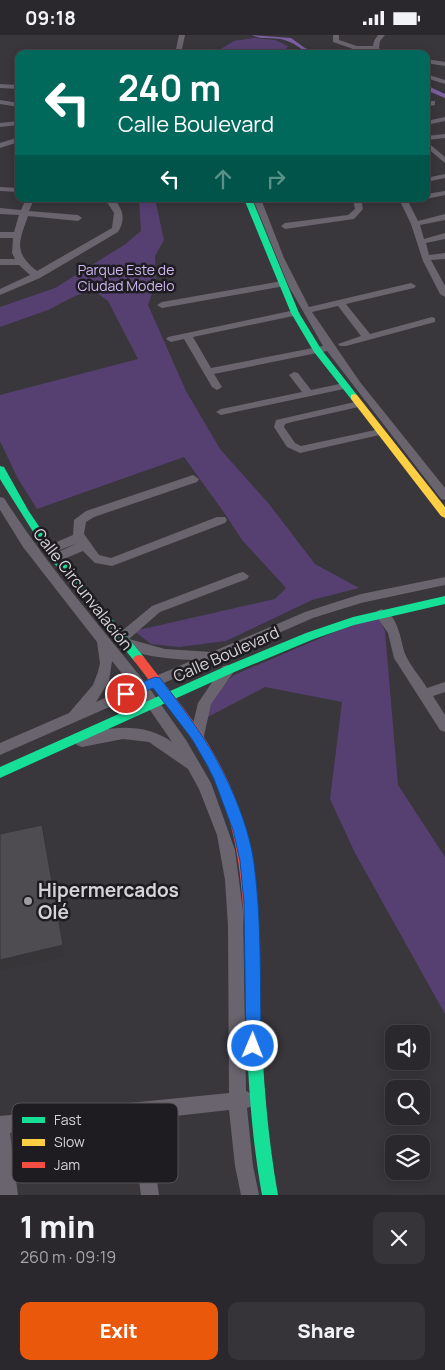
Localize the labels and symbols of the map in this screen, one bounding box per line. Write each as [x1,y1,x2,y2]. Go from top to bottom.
park label: Parque Este de Ciudad Modelo [78,260,174,295]
street label: Calle Circunvalación [28,523,138,655]
street label: Calle Boulevard [170,621,282,687]
pin [105,673,147,715]
place label: Hipermercados Olé [38,877,179,925]
marker: Hipermercados Olé [22,895,34,907]
position arrow [226,1019,278,1071]
legend [12,1103,178,1183]
text: Fast [54,1110,82,1129]
text: Slow [54,1132,85,1151]
text: Jam [54,1155,80,1174]

